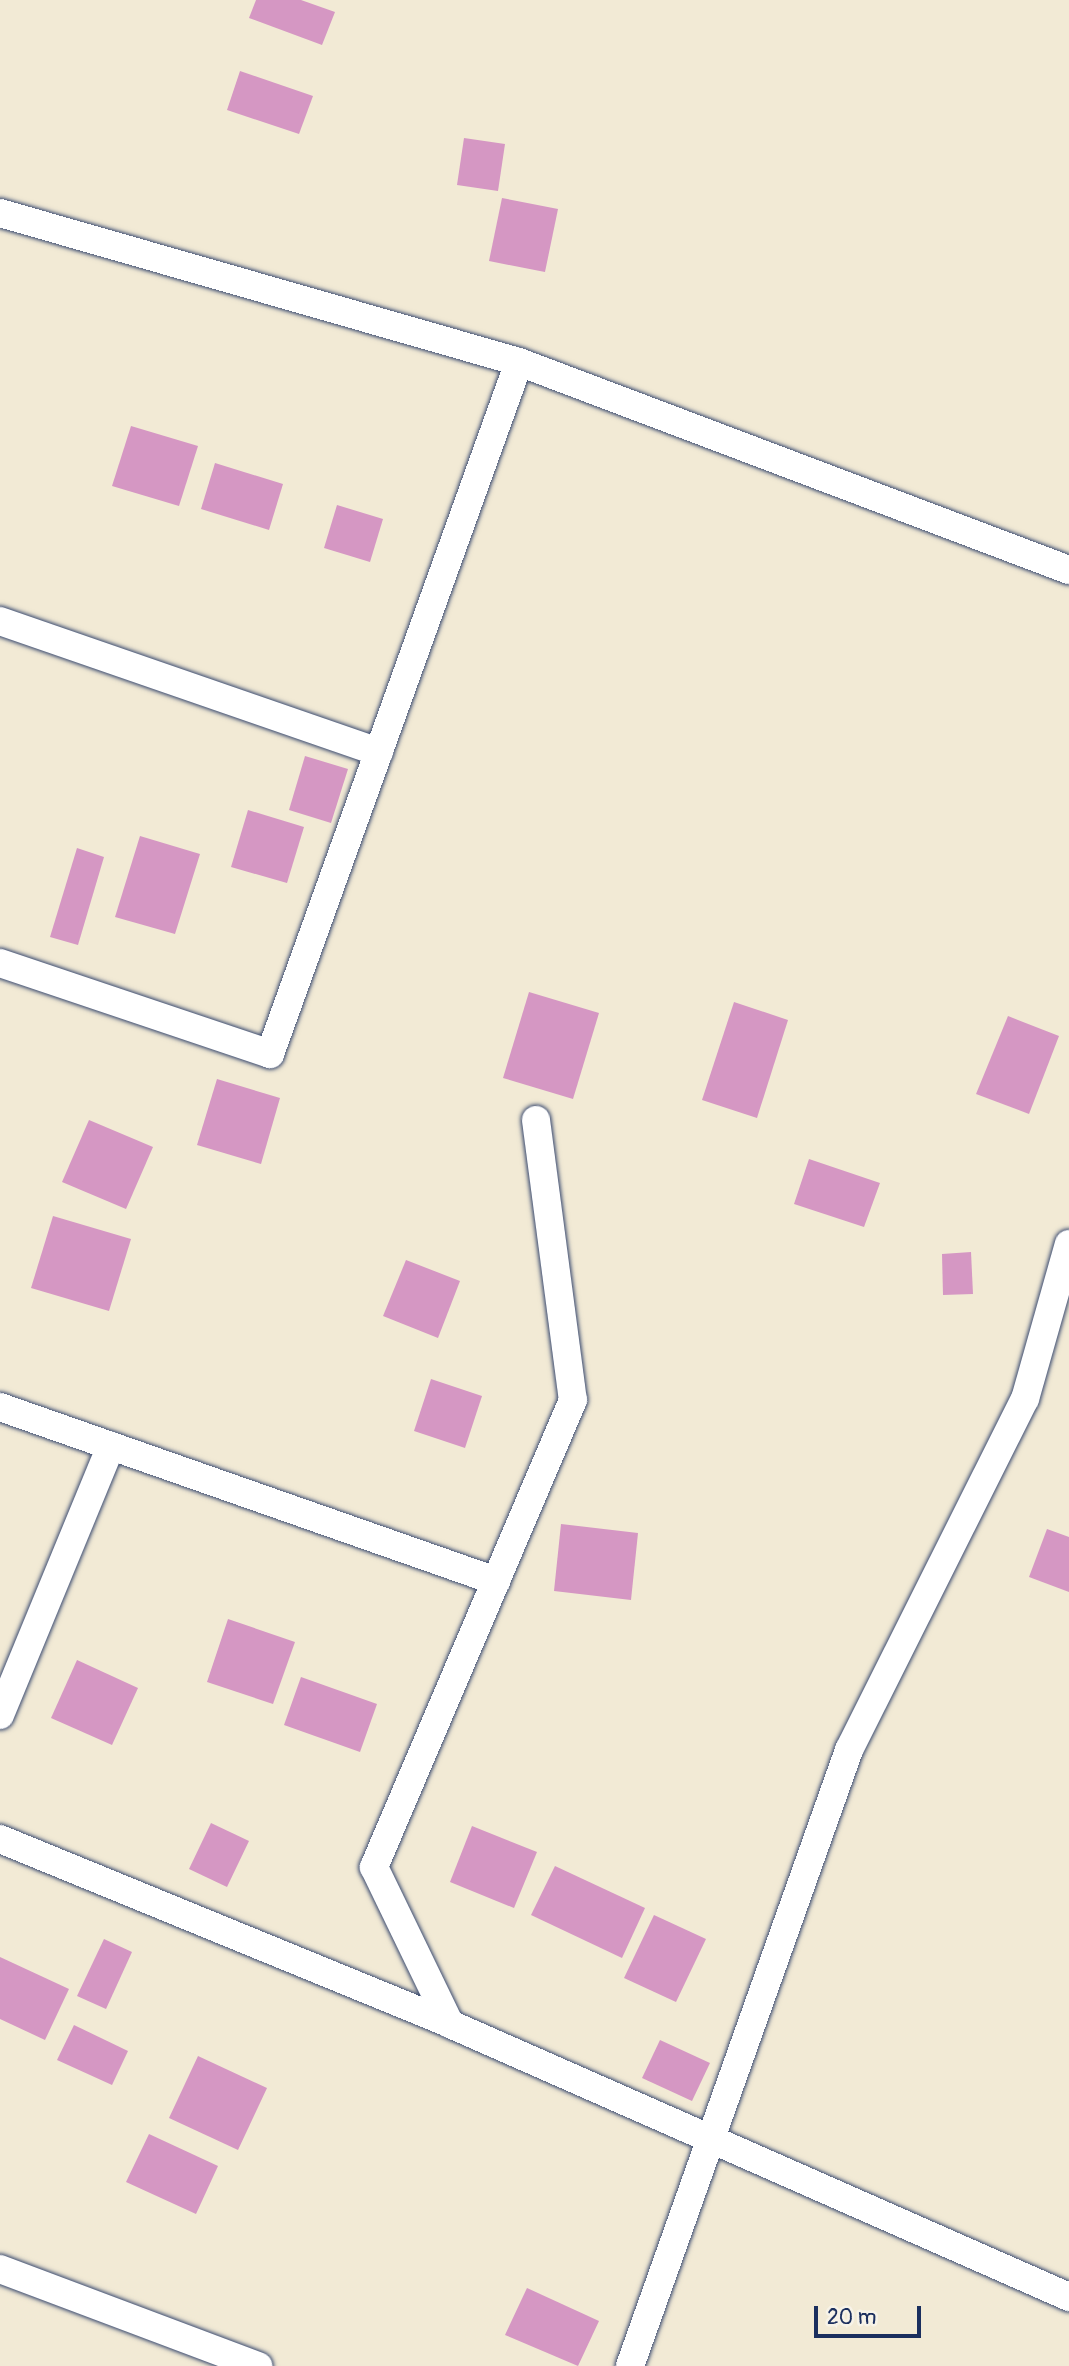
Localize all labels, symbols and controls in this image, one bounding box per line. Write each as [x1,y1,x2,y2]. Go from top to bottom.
scale bar [817,2292,924,2336]
text: 20 m [827,2304,876,2331]

